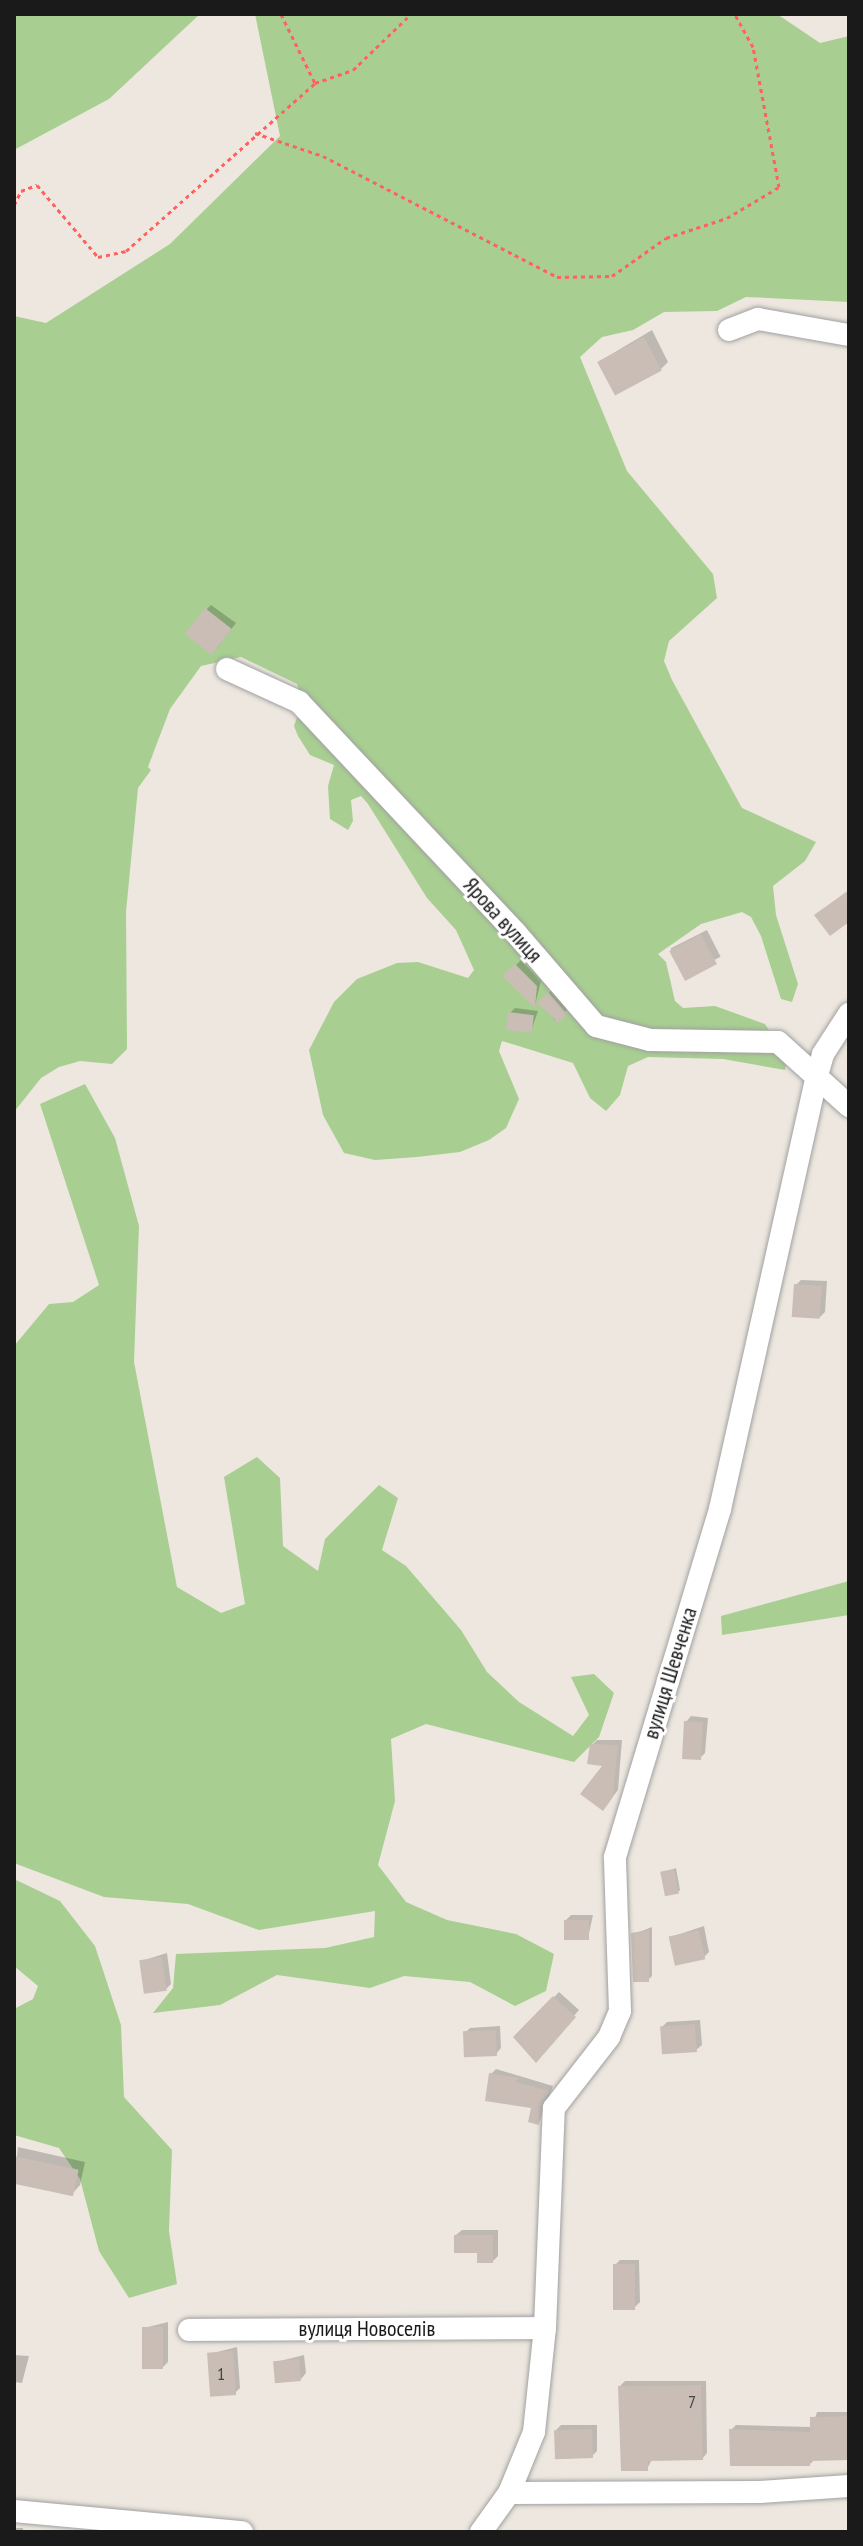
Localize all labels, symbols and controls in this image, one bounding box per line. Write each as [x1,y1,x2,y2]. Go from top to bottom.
street label: Ярова вулиця [458,872,548,968]
street label: вулиця Шевченка [637,1604,703,1742]
street label: вулиця Новоселів [299,2316,435,2342]
house number: 1 [217,2363,225,2385]
house number: 7 [688,2391,696,2413]

